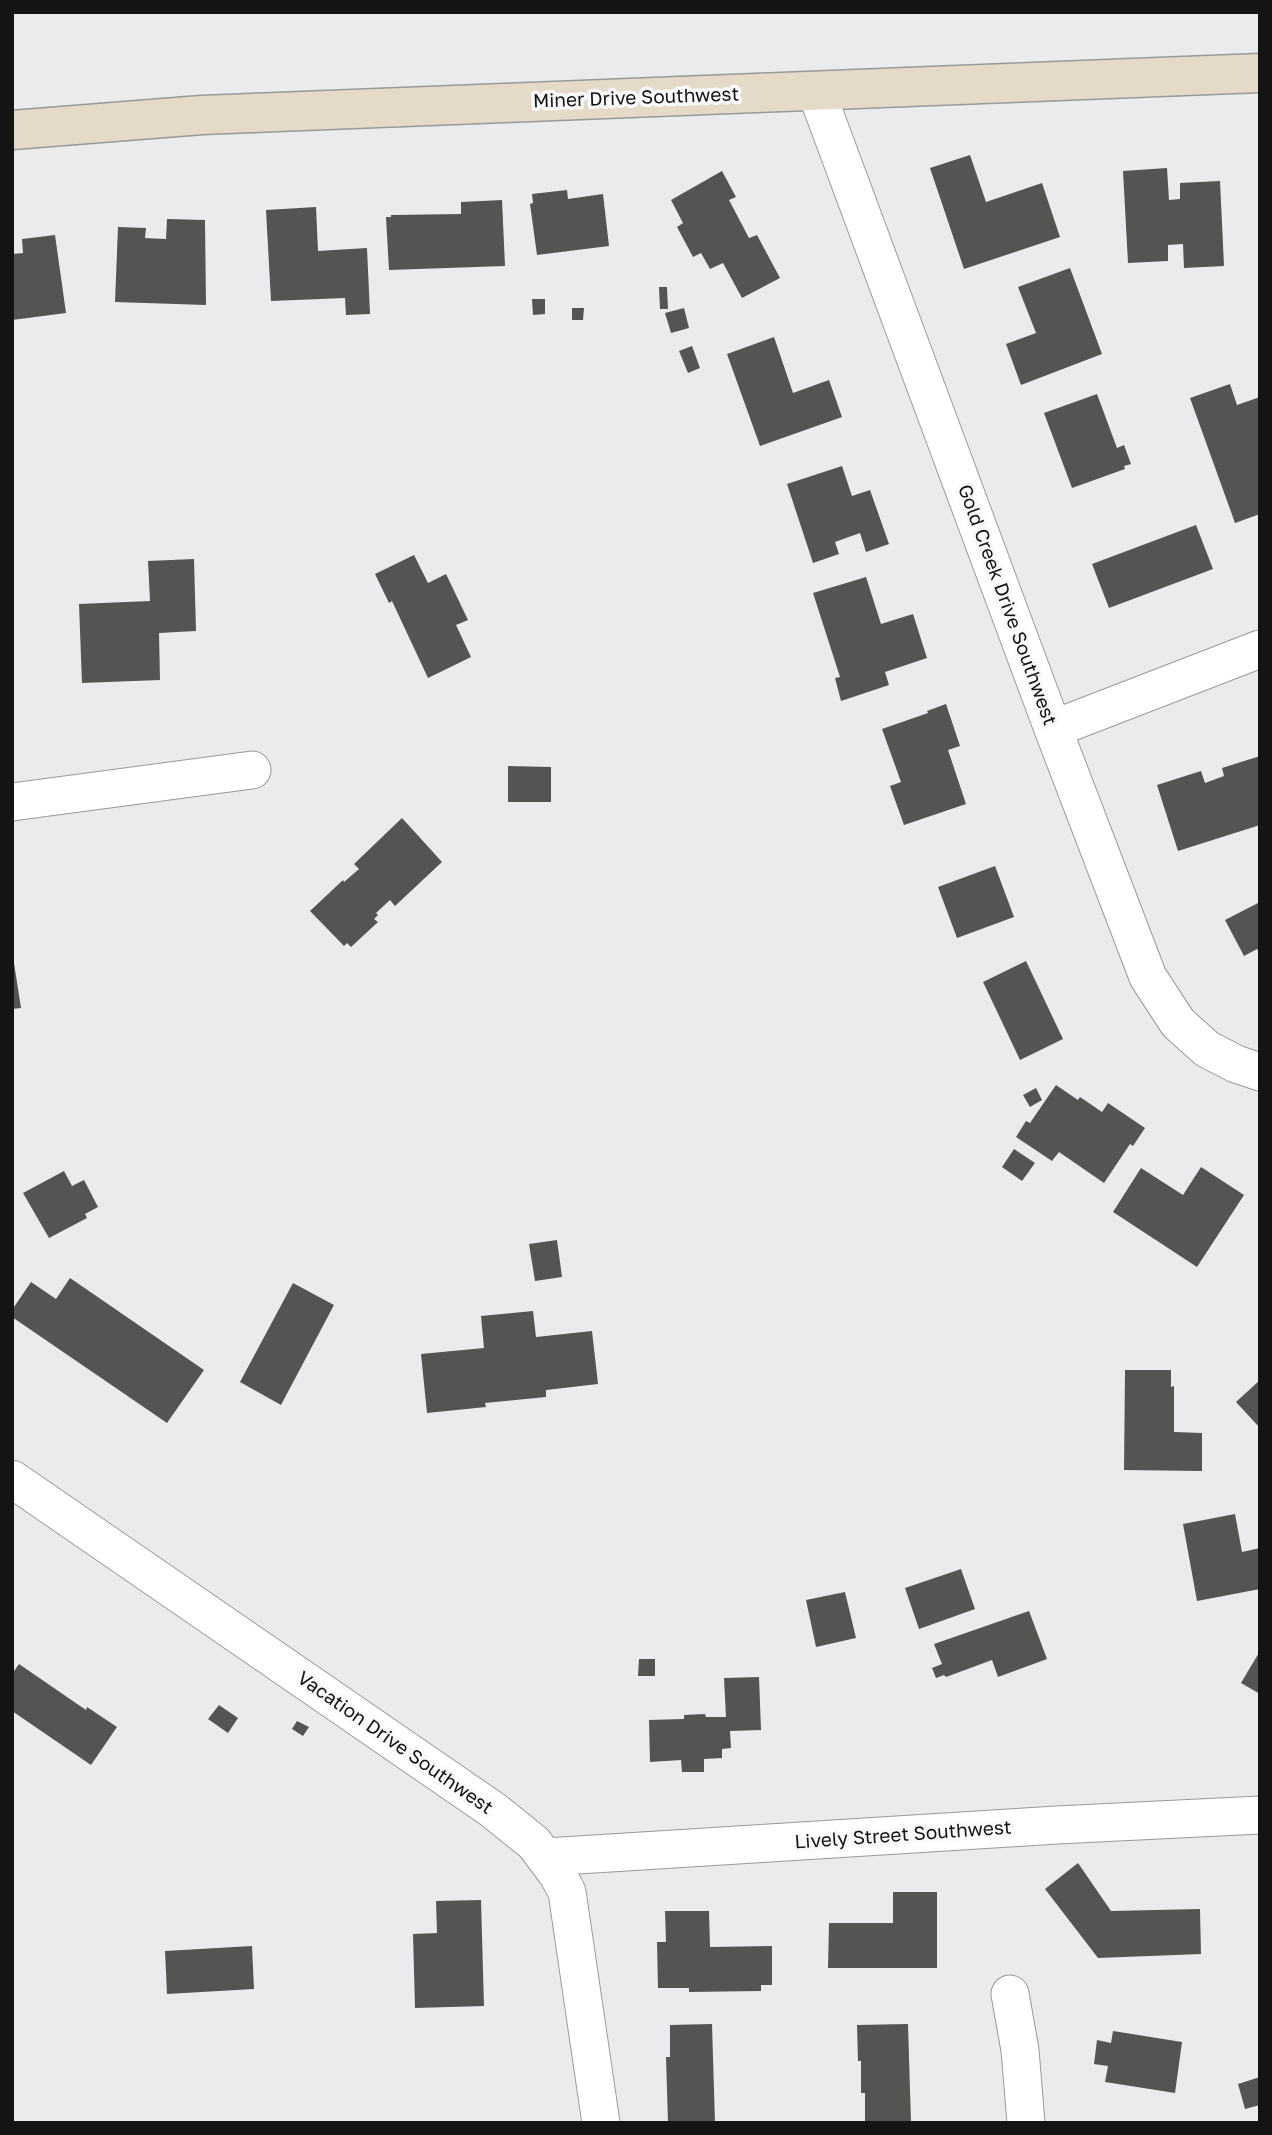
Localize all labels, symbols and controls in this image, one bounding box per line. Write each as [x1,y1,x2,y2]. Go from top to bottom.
street label: Miner Drive Southwest [533,83,739,113]
street label: Gold Creek Drive Southwest [953,481,1061,729]
street label: Vacation Drive Southwest [293,1667,497,1819]
street label: Lively Street Southwest [794,1816,1012,1854]

